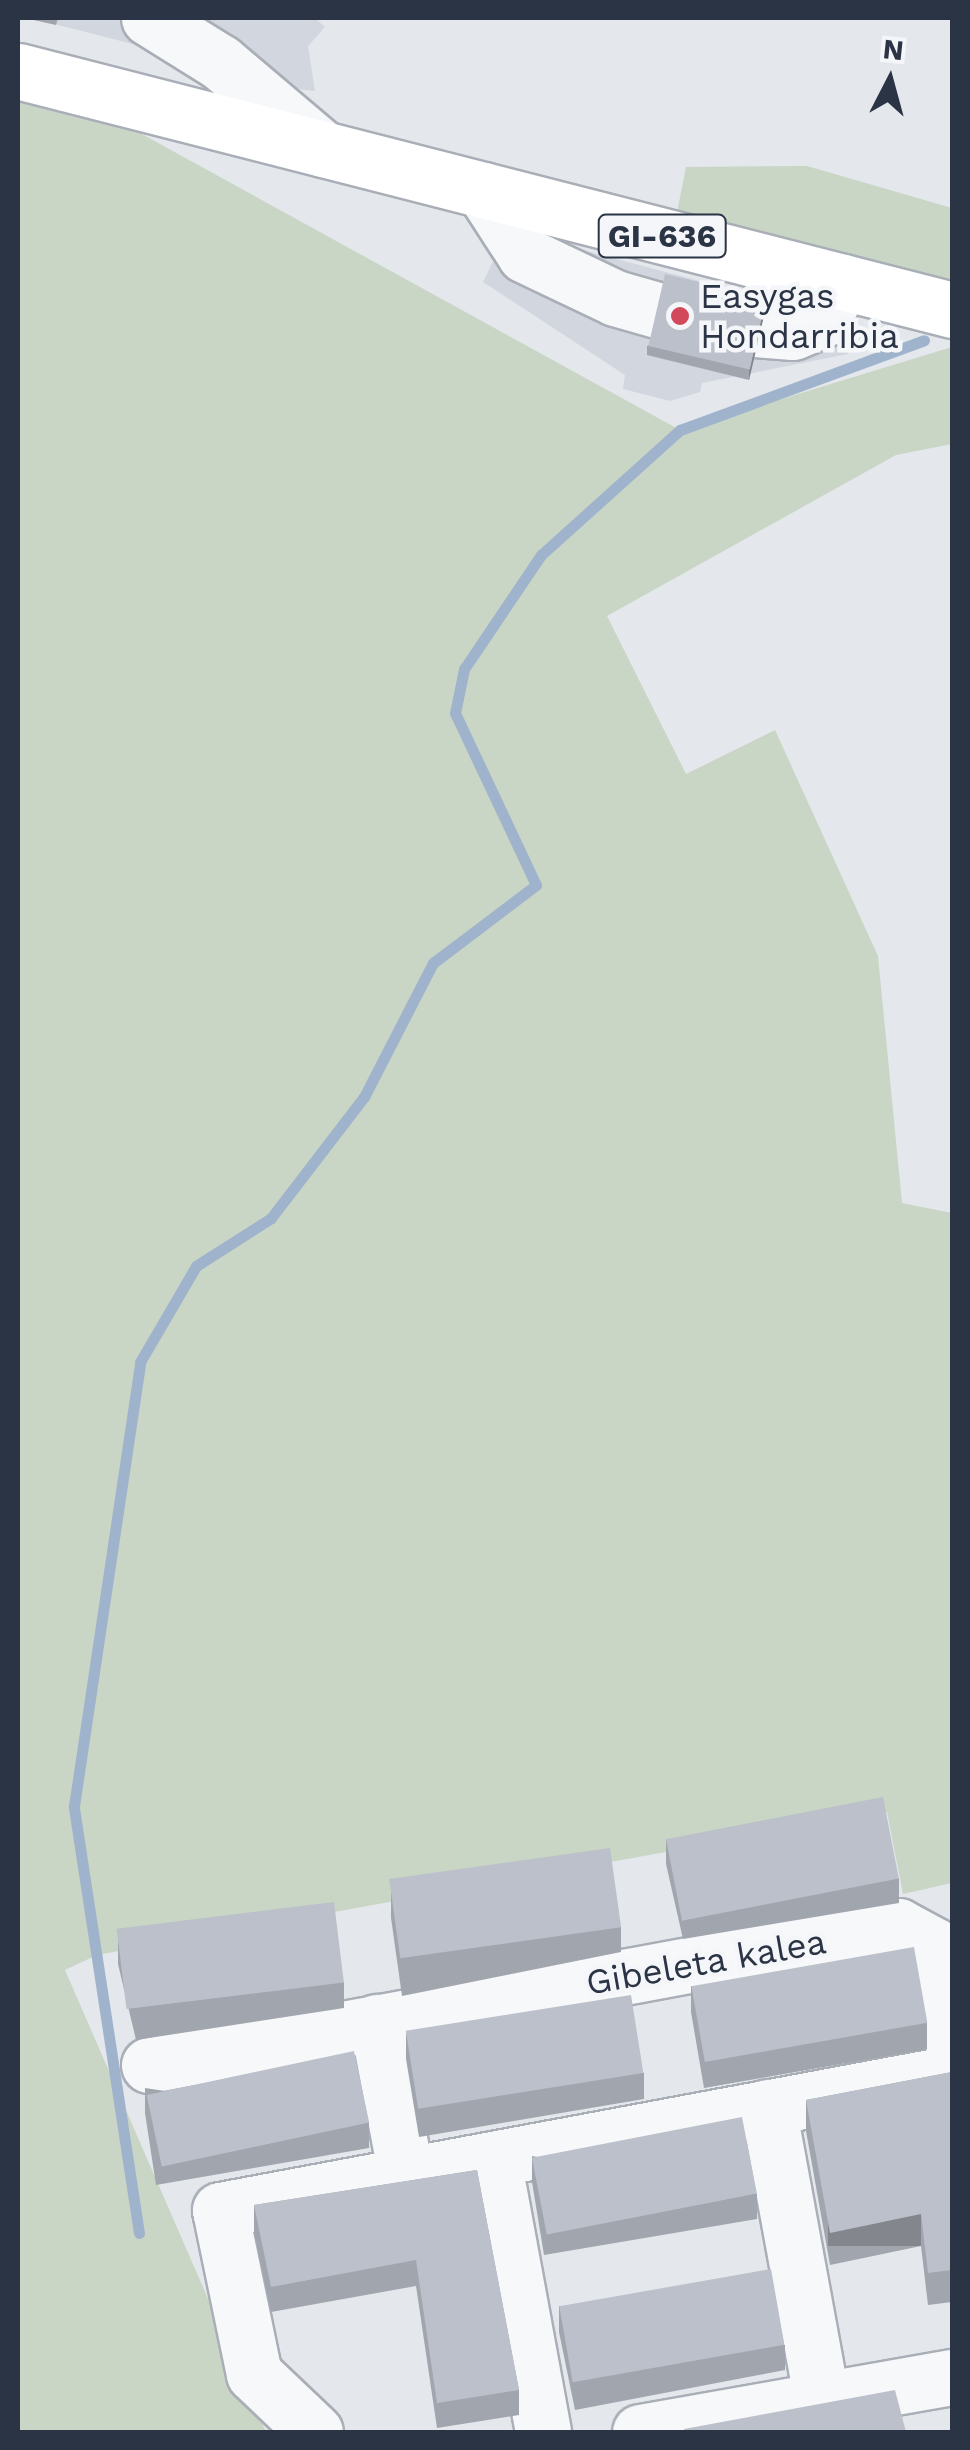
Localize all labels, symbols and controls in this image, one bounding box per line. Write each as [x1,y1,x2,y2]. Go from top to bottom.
north arrow [840,30,940,130]
text: N [881,32,905,67]
road number: GI-636 [597,209,727,263]
place label: Easygas Hondarribia [700,275,899,357]
marker: Easygas Hondarribia [669,305,691,327]
street label: Gibeleta kalea [582,1920,830,2004]

